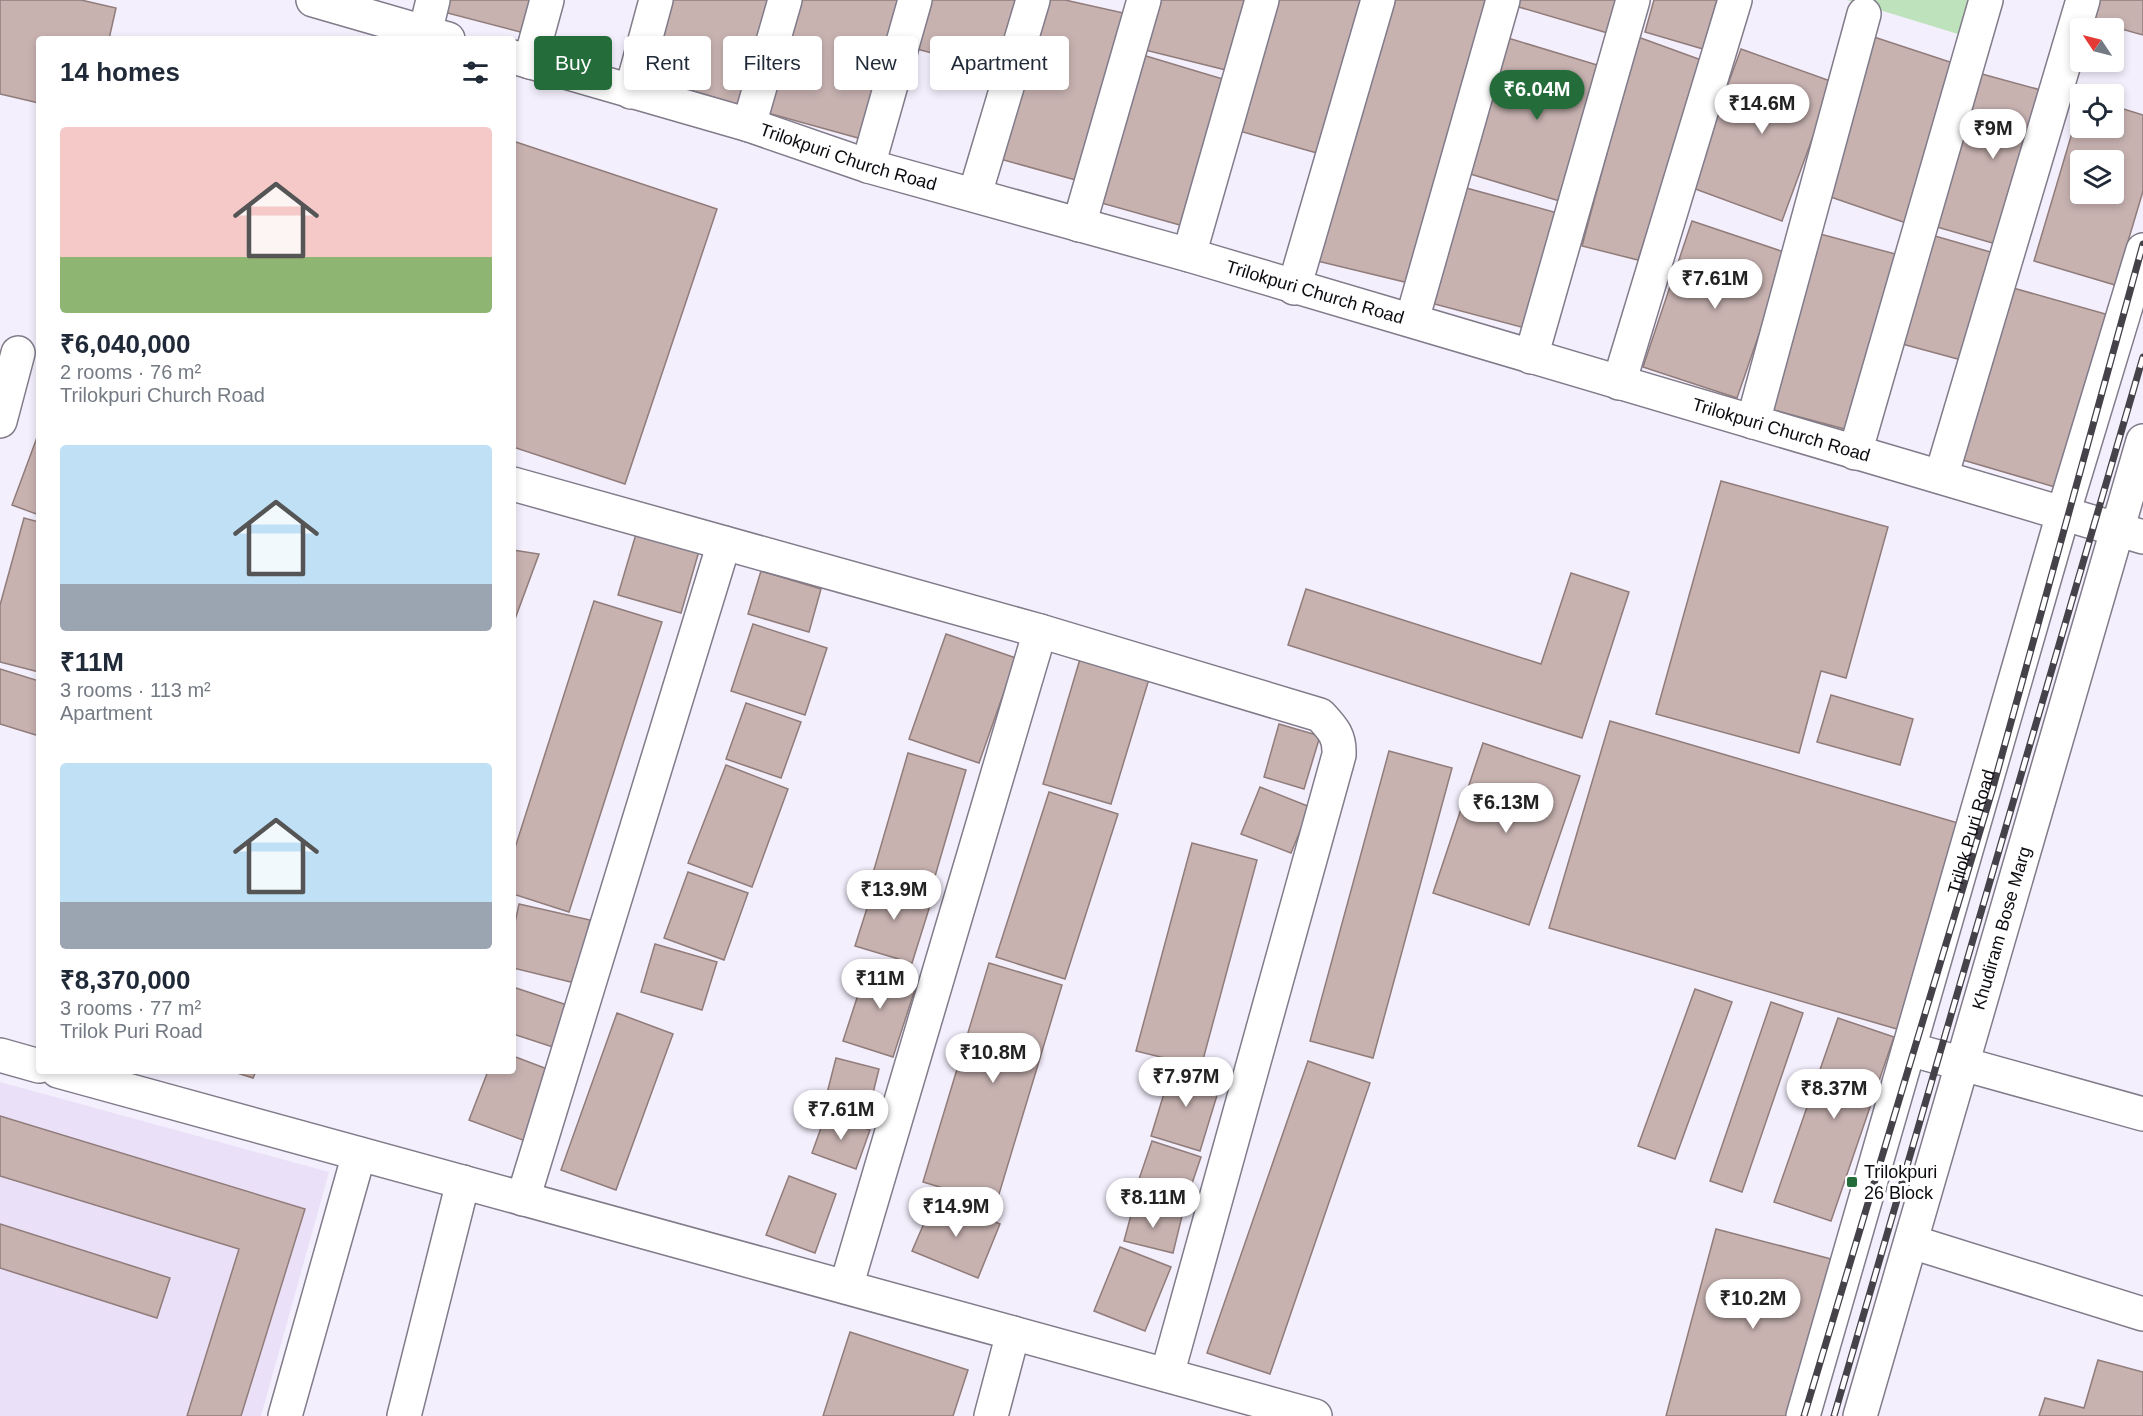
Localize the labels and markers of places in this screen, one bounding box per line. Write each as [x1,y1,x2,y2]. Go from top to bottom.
pin: ₹6.04M [1488,70,1586,121]
pin: ₹14.6M [1713,84,1811,135]
pin: ₹9M [1964,109,2022,160]
pin: ₹7.61M [1666,259,1764,310]
pin: ₹6.13M [1457,783,1555,834]
pin: ₹13.9M [845,870,943,921]
pin: ₹11M [844,959,916,1010]
pin: ₹10.8M [944,1033,1042,1084]
pin: ₹7.97M [1137,1057,1235,1108]
pin: ₹8.37M [1785,1069,1883,1120]
pin: ₹7.61M [792,1090,890,1141]
place label: Trilokpuri 26 Block [1864,1162,1937,1203]
marker: Trilokpuri 26 Block [1845,1175,1859,1189]
pin: ₹8.11M [1104,1178,1202,1229]
pin: ₹14.9M [907,1187,1005,1238]
pin: ₹10.2M [1704,1279,1802,1330]

